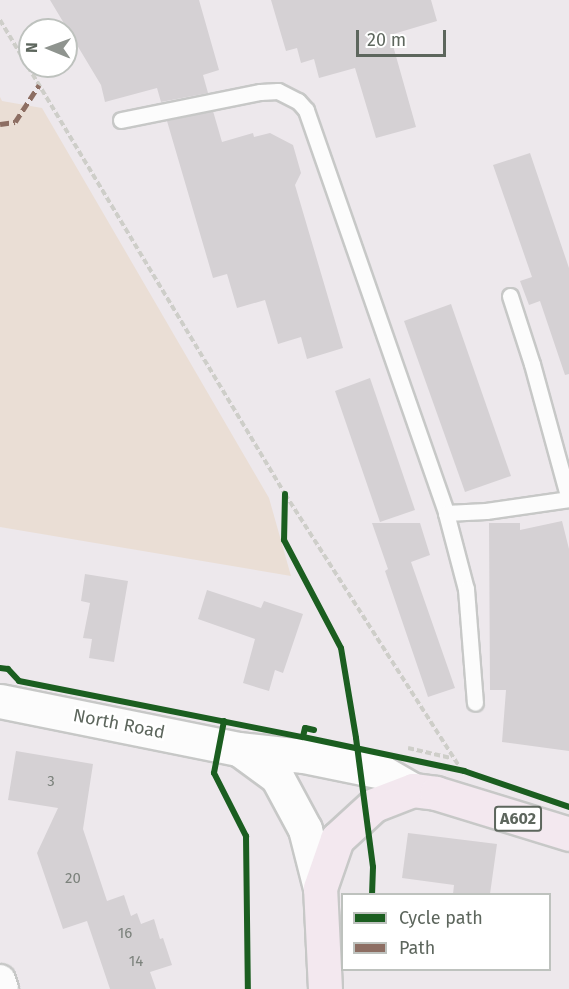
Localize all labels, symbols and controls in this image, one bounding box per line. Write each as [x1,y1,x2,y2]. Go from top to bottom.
north arrow [18,18,78,78]
scale bar [359,18,449,56]
text: 20 m [367,29,406,51]
text: N [22,42,41,53]
street label: North Road [71,705,167,743]
house number: 3 [47,773,55,791]
road number: A602 [494,806,542,832]
house number: 20 [65,870,81,888]
legend [341,893,551,971]
text: Cycle path [399,907,483,929]
house number: 16 [118,925,132,943]
text: Path [399,937,435,959]
house number: 14 [129,953,143,971]

